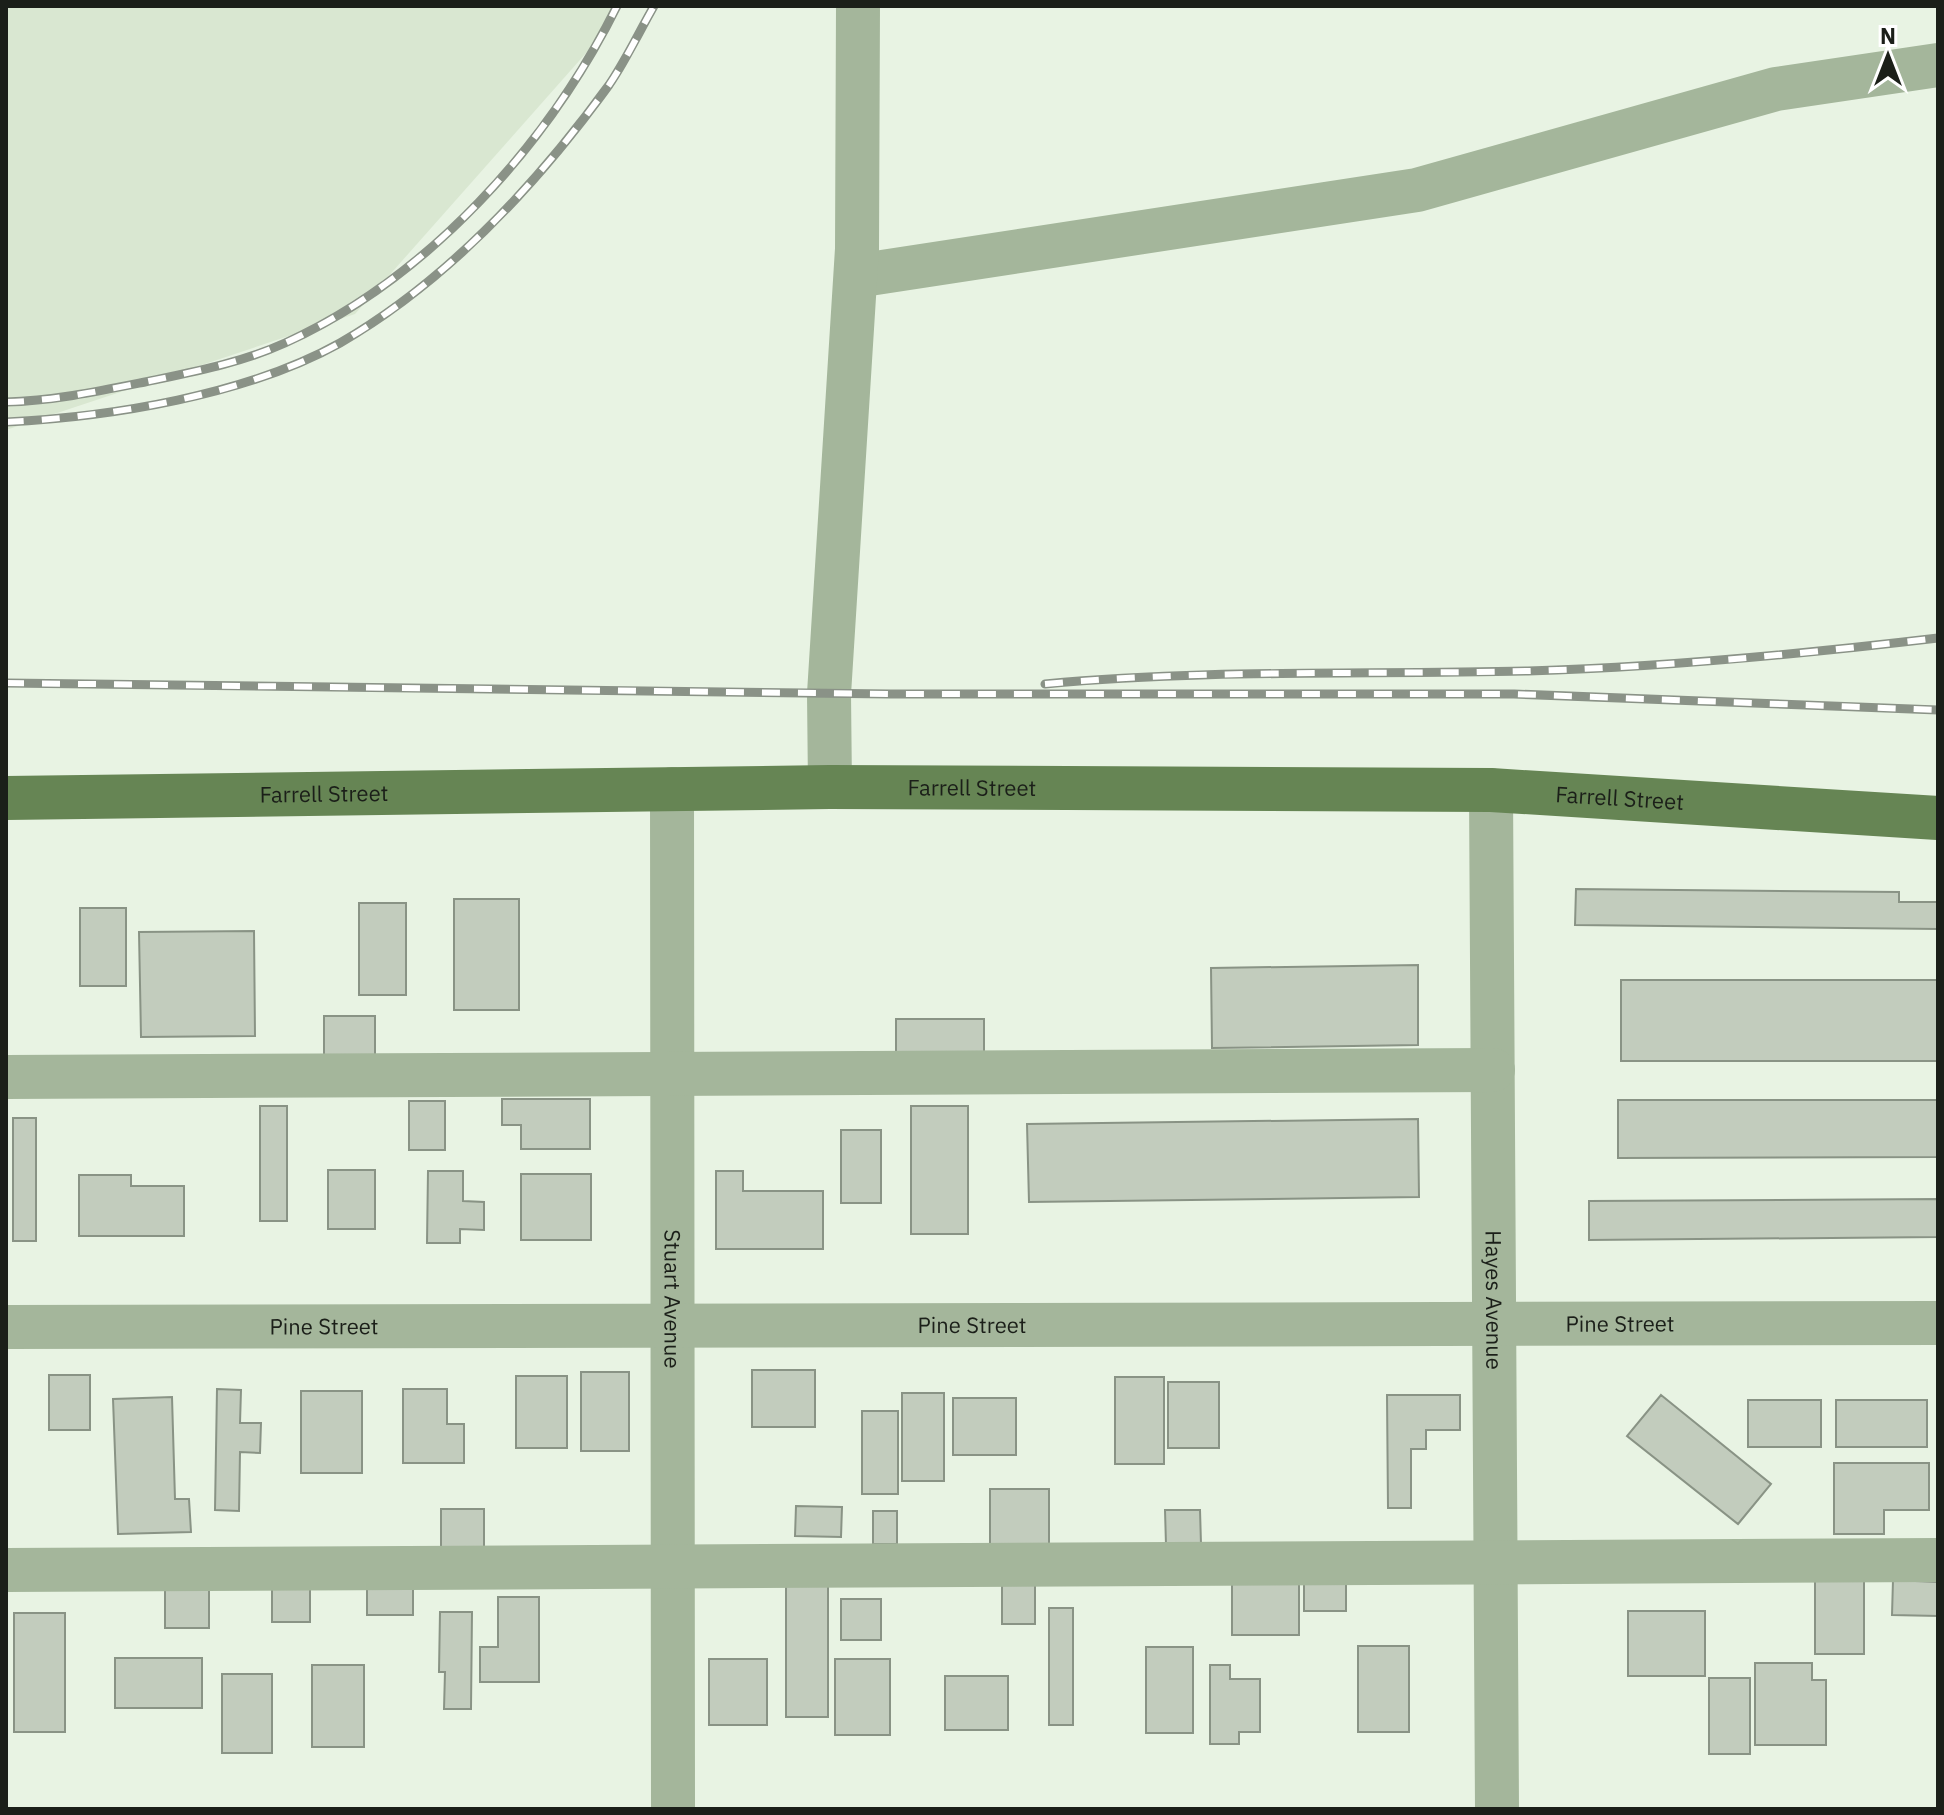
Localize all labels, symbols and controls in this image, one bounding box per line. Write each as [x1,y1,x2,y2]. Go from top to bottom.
north arrow [1848,16,1928,96]
text: N [1880,21,1896,50]
street label: Farrell Street [907,772,1036,802]
street label: Farrell Street [259,778,389,809]
street label: Farrell Street [1555,779,1685,816]
street label: Stuart Avenue [658,1229,688,1369]
street label: Hayes Avenue [1480,1230,1509,1370]
street label: Pine Street [1565,1309,1675,1338]
street label: Pine Street [917,1310,1027,1339]
street label: Pine Street [269,1311,379,1340]

